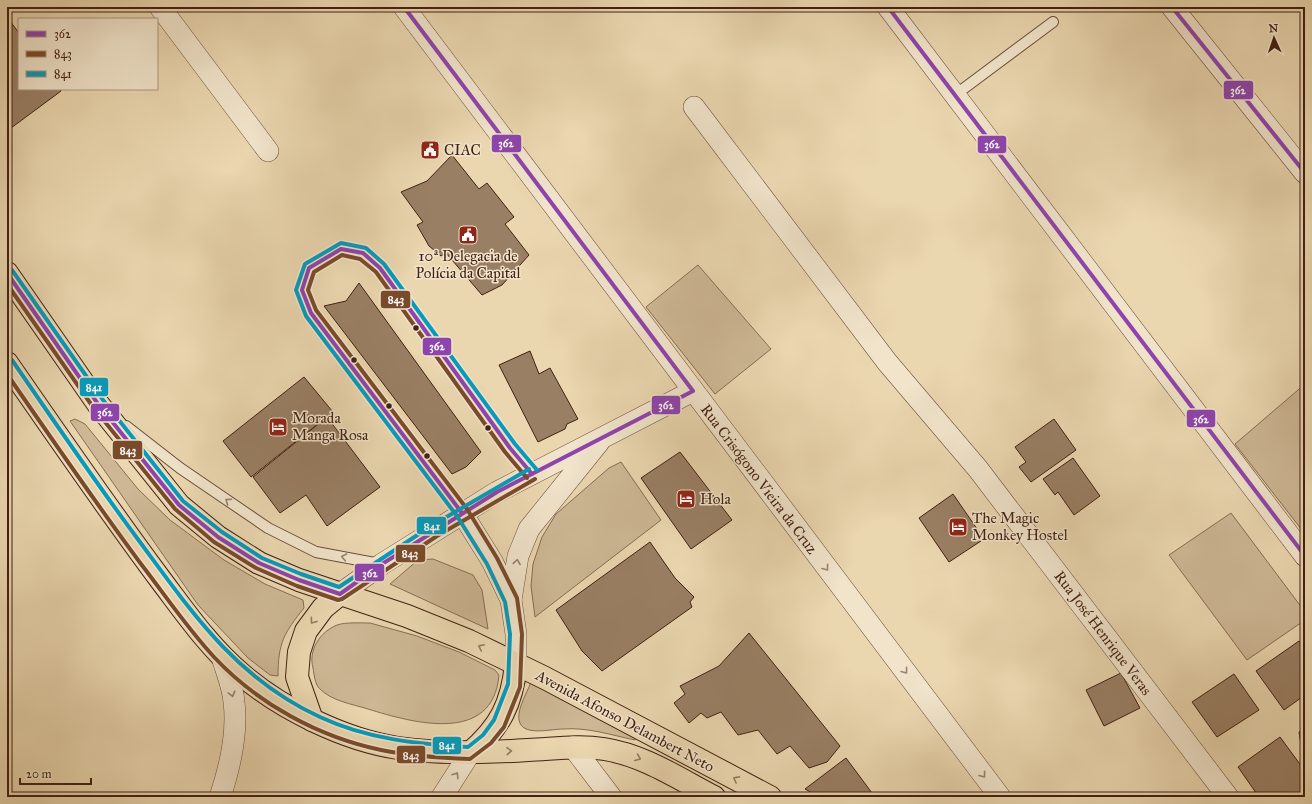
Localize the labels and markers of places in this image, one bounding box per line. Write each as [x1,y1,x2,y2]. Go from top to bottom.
public building icon: CIAC [419,139,441,161]
place label: CIAC [444,141,481,159]
public building icon: 10ª Delegacia de Polícia da Capital [457,224,479,246]
place label: 10ª Delegacia de Polícia da Capital [416,247,521,282]
unlabelled marker [411,323,421,333]
unlabelled marker [349,355,359,365]
unlabelled marker [384,401,394,411]
place label: Morada Manga Rosa [292,409,369,444]
hotel icon: Morada Manga Rosa [267,416,289,438]
unlabelled marker [483,423,493,433]
unlabelled marker [422,451,432,461]
hotel icon: Hola [675,488,697,510]
place label: Hola [700,490,731,508]
place label: The Magic Monkey Hostel [972,509,1069,544]
hotel icon: The Magic Monkey Hostel [947,516,969,538]

